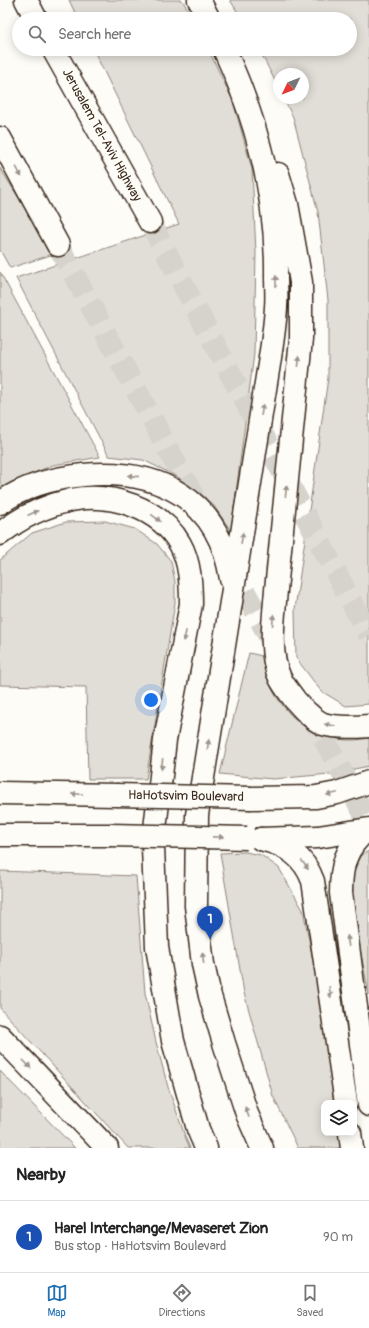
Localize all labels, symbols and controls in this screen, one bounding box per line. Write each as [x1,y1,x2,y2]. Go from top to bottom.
search box [12,12,357,56]
icon: search [26,23,48,45]
text: Search here [58,25,131,44]
street label: Jerusalem Tel-Aviv Highway [59,66,145,205]
north arrow [273,68,309,104]
one-way arrow [16,166,22,178]
one-way arrow [273,274,279,287]
one-way arrow [296,355,302,367]
one-way arrow [259,404,265,416]
one-way arrow [127,473,139,480]
one-way arrow [283,484,289,497]
one-way arrow [27,510,38,516]
one-way arrow [151,514,162,522]
one-way arrow [239,532,245,544]
one-way arrow [270,614,277,626]
one-way arrow [182,630,188,642]
your location [141,690,161,710]
one-way arrow [324,722,336,728]
one-way arrow [206,739,212,751]
one-way arrow [159,758,165,770]
street label: HaHotsvim Boulevard [128,787,244,805]
one-way arrow [70,791,83,797]
one-way arrow [326,792,338,798]
one-way arrow [212,834,224,841]
one-way arrow [301,860,309,871]
pin: 1 [197,906,223,939]
one-way arrow [344,935,351,947]
one-way arrow [200,952,206,964]
one-way arrow [327,985,333,998]
one-way arrow [22,1059,32,1069]
map controls [321,1100,357,1136]
button: layers [321,1100,357,1136]
one-way arrow [243,1106,249,1118]
text: Nearby [16,1164,65,1185]
text: Harel Interchange/Mevaseret Zion [54,1219,268,1238]
text: 1 [26,1229,32,1245]
text: 90 m [323,1229,353,1245]
text: Bus stop · HaHotsvim Boulevard [54,1238,226,1254]
tab: Map [46,1282,68,1319]
tab: Directions [159,1282,205,1319]
tab: Saved [296,1282,323,1319]

